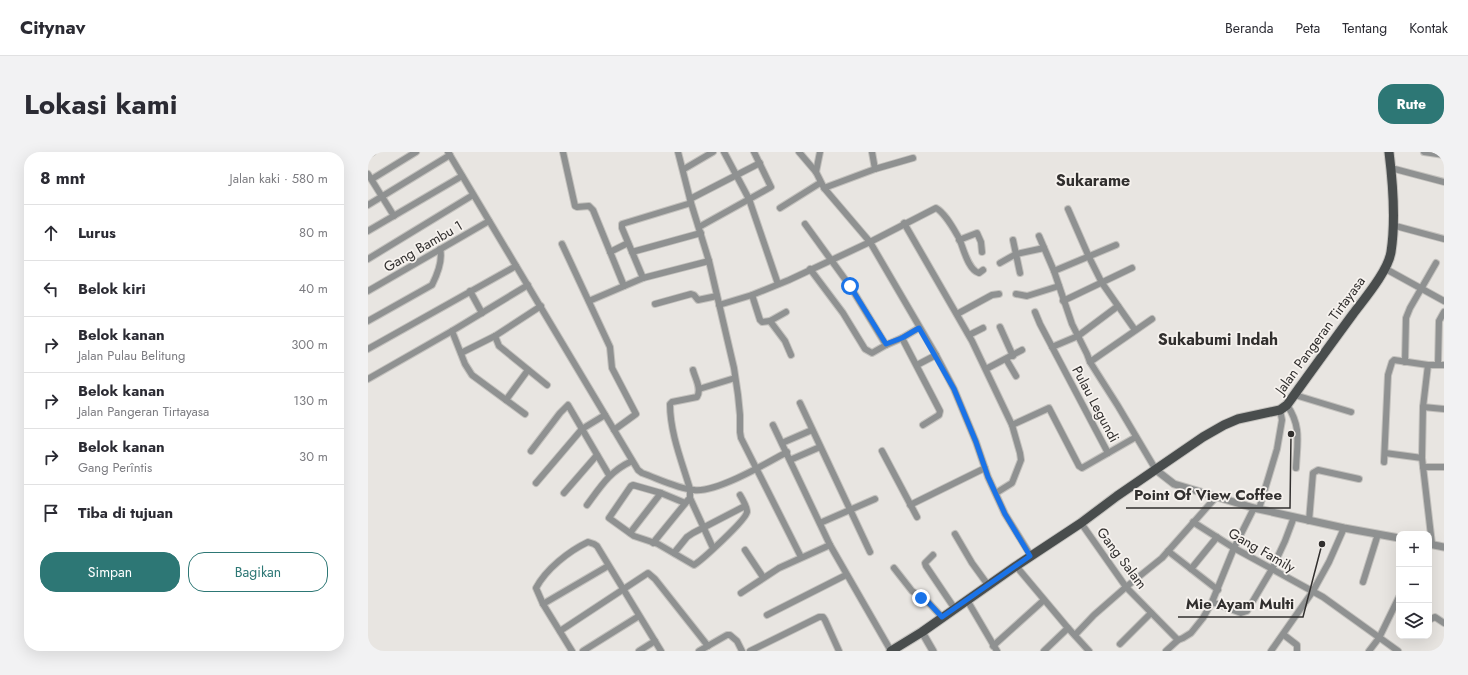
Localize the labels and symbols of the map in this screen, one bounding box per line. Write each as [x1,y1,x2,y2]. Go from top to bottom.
district label: Sukarame [1056,169,1130,192]
street label: Gang Bambu 1 [380,215,466,277]
street label: Jalan Pangeran Tirtayasa [1269,272,1370,400]
route start [841,277,859,295]
district label: Sukabumi Indah [1158,328,1278,351]
street label: Pulau Legundi [1067,362,1125,446]
callout: Point Of View Coffee [1126,481,1290,508]
text: Point Of View Coffee [1134,484,1282,506]
street label: Gang Salam [1092,523,1152,593]
street label: Gang Family [1225,523,1300,578]
route end [912,589,930,607]
callout: Mie Ayam Multi [1178,590,1303,617]
text: Mie Ayam Multi [1186,593,1294,615]

